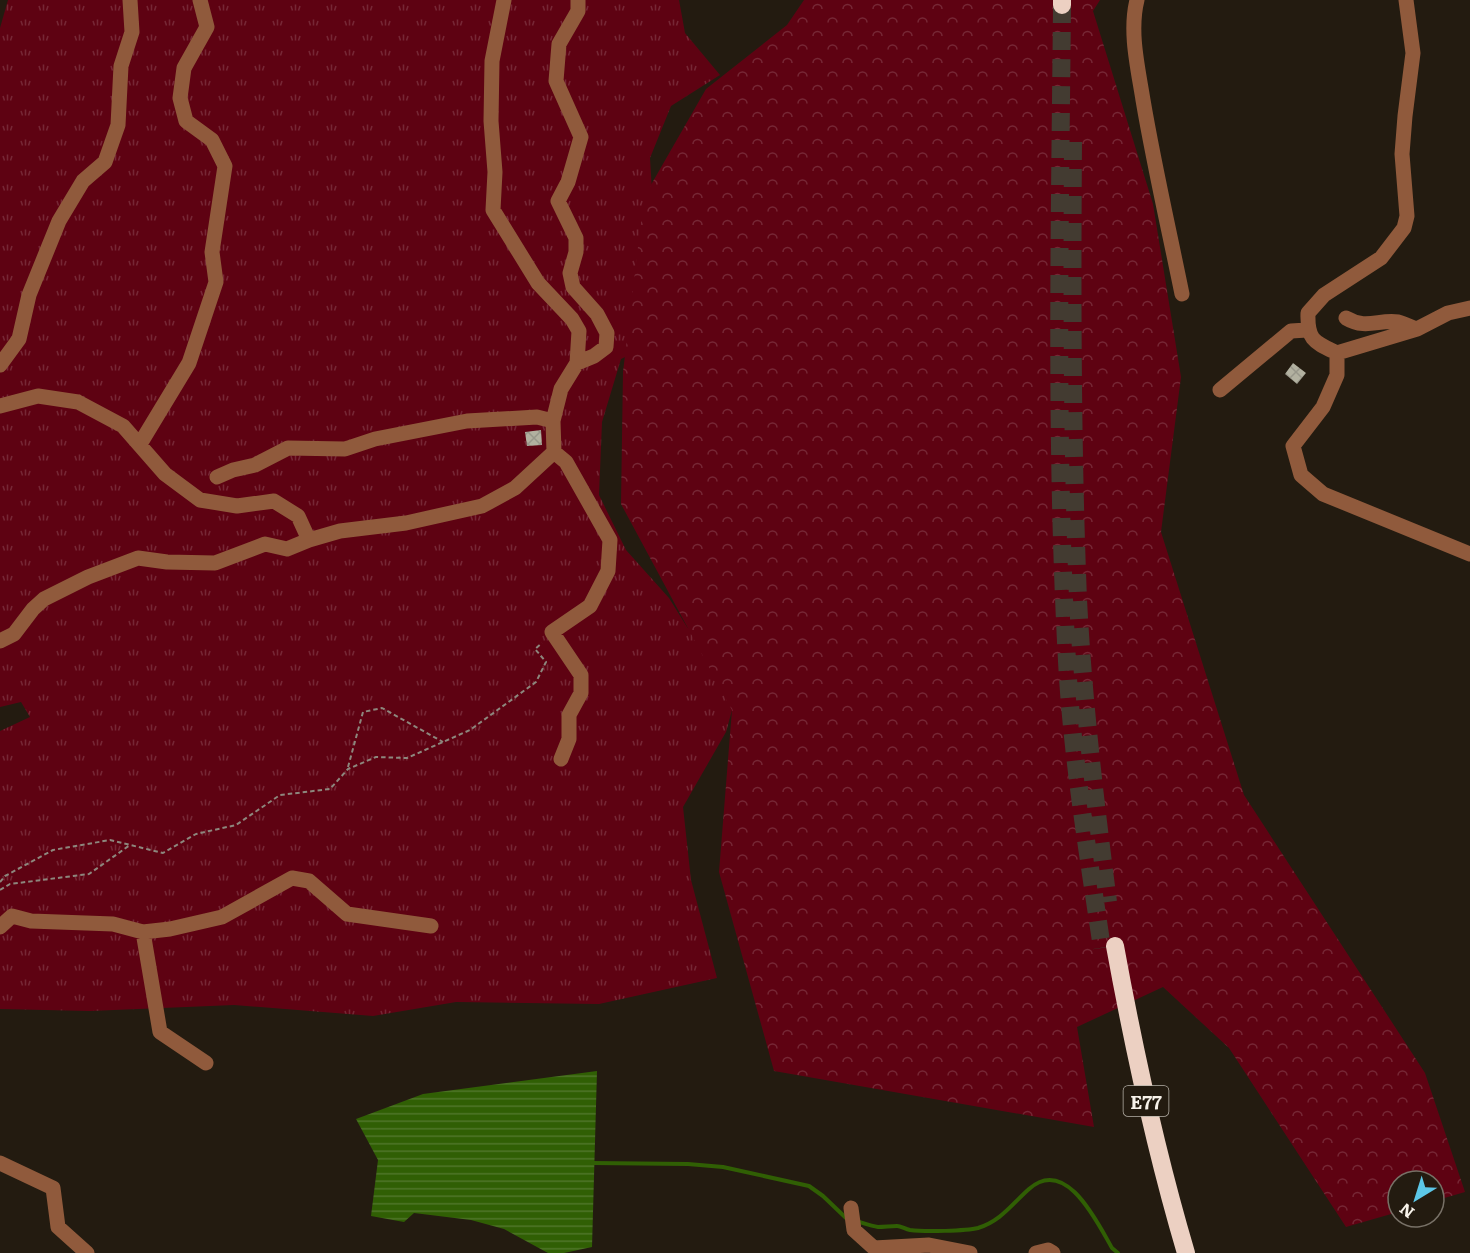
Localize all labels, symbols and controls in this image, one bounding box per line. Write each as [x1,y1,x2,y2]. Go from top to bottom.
road number: E77 [1124,1086,1168,1116]
north arrow [1386,1169,1446,1229]
text: N [1393,1198,1419,1225]

